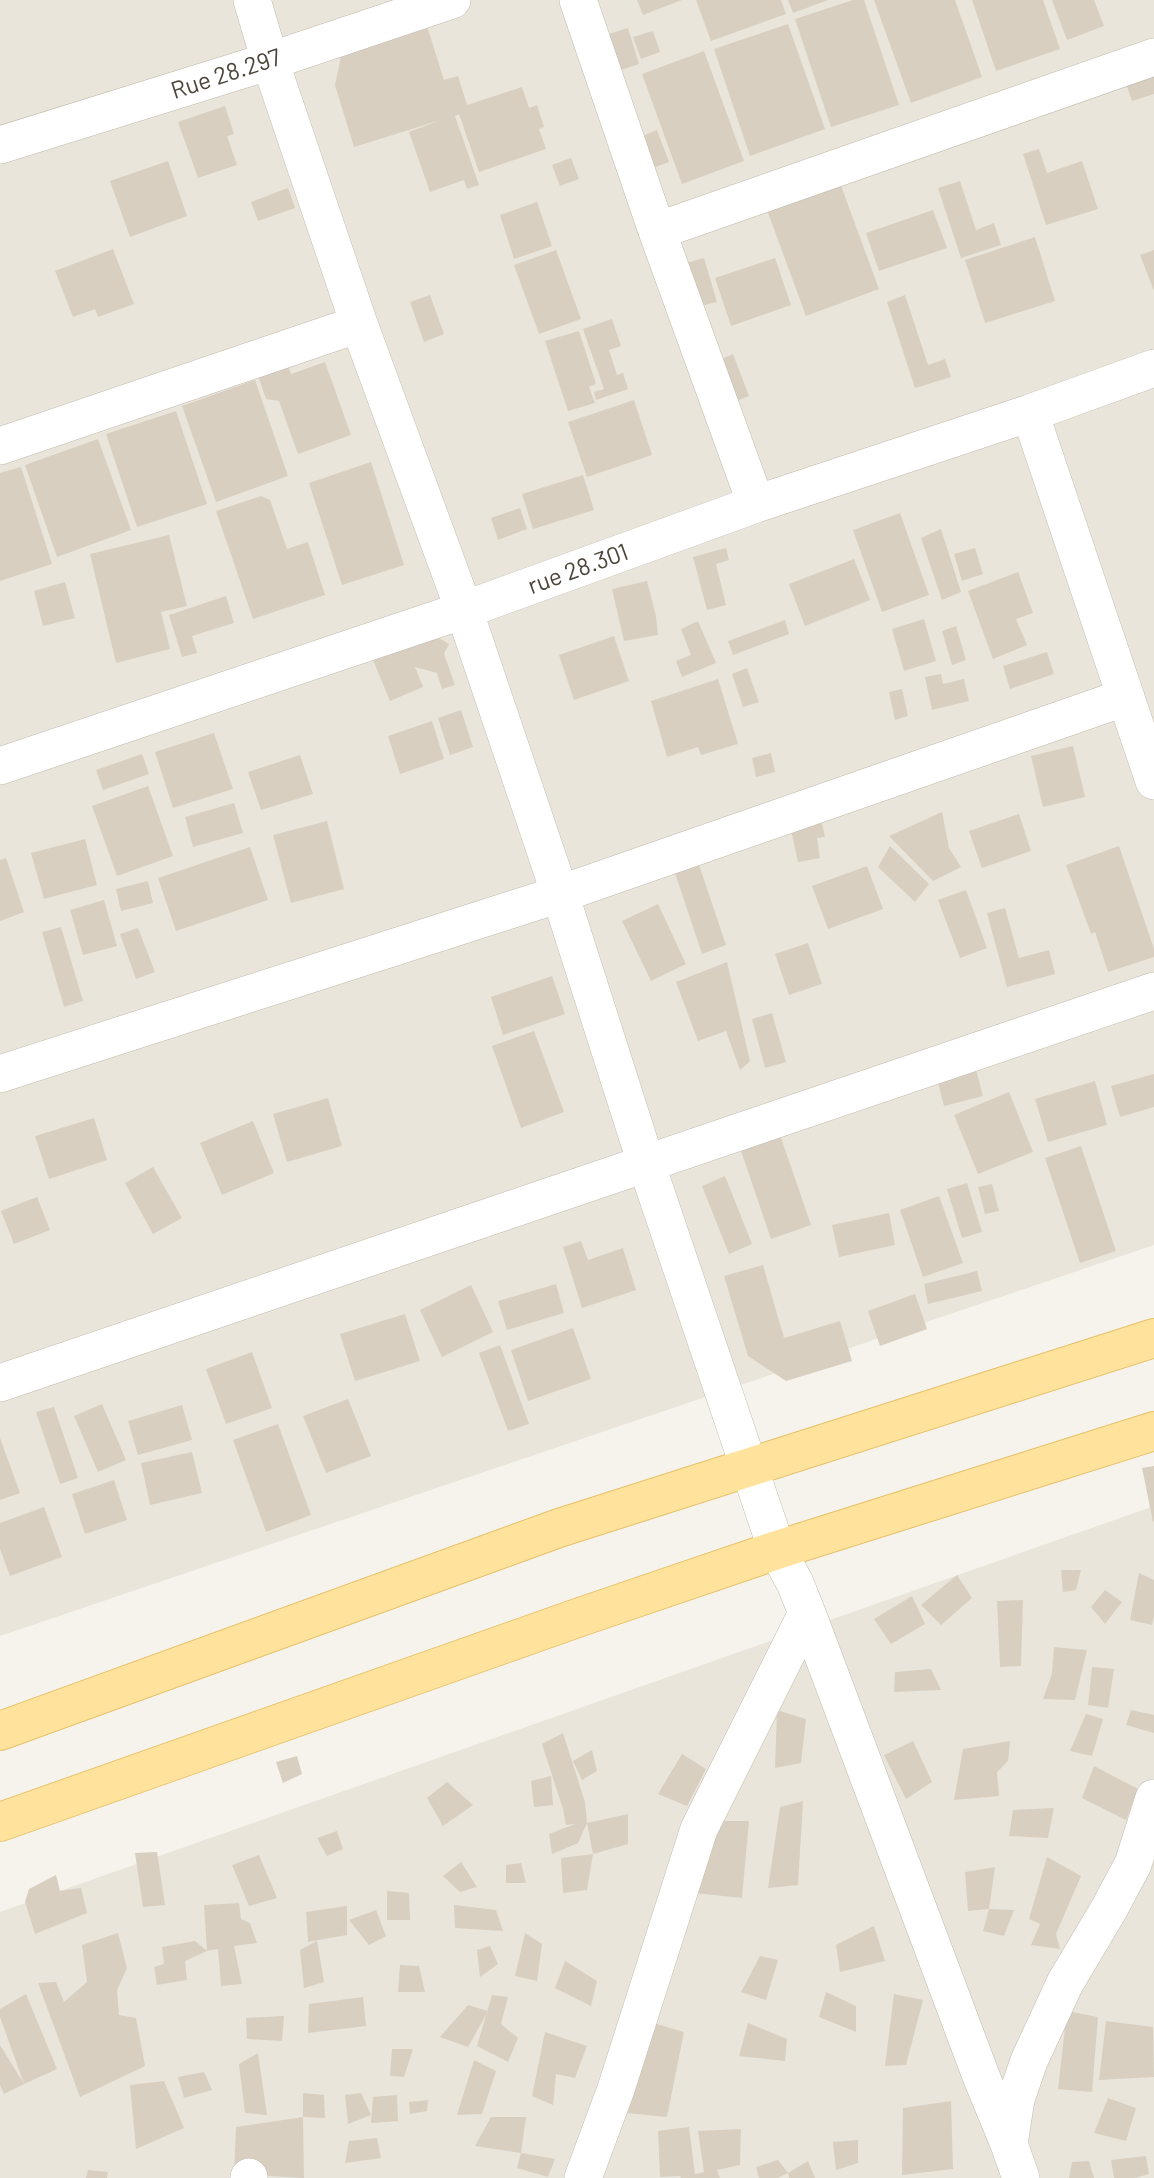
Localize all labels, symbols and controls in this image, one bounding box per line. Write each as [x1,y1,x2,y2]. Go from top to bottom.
street label: Rue 28.297 [167,43,285,105]
street label: rue 28.301 [524,538,632,600]

